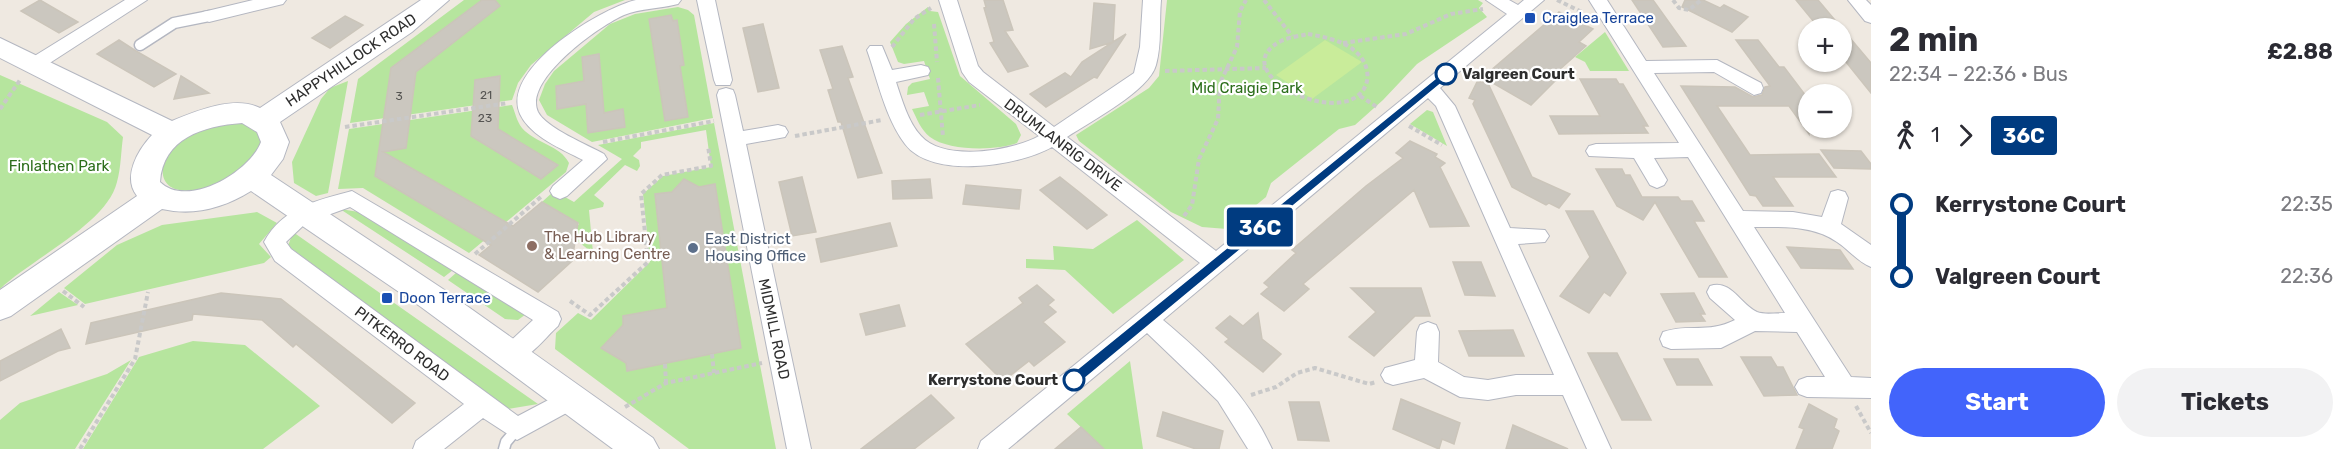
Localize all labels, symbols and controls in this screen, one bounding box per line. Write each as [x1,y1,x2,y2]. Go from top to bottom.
place label: Craiglea Terrace [1542,9,1654,27]
street label: HAPPYHILLOCK ROAD [282,10,420,110]
marker: Craiglea Terrace [1523,11,1537,25]
map controls [1798,18,1852,138]
button: + [1798,18,1852,72]
text: 2 min [1889,20,1978,59]
text: £2.88 [2267,38,2333,65]
text: 22:34 – 22:36 · Bus [1889,62,2068,86]
marker: Valgreen Court [1435,63,1457,85]
place label: Valgreen Court [1462,65,1575,83]
park label: Mid Craigie Park [1191,79,1303,97]
button: − [1798,84,1852,138]
house number: 21 [480,88,492,102]
house number: 3 [395,89,403,103]
street label: DRUMLANRIG DRIVE [1001,95,1125,195]
house number: 23 [478,111,492,125]
icon: walk [1889,119,1922,152]
icon: forward [1949,119,1982,152]
text: 1 [1931,123,1940,147]
text: 36C [2003,123,2045,148]
park label: Finlathen Park [9,157,110,175]
text: Kerrystone Court [1935,191,2126,218]
text: 22:35 [2281,192,2333,216]
line badge: 36C [1226,208,1294,246]
text: 36C [1239,215,1281,240]
place label: The Hub Library & Learning Centre [544,228,670,263]
place label: East District Housing Office [705,230,806,265]
marker: The Hub Library & Learning Centre [525,239,539,253]
marker: East District Housing Office [686,241,700,255]
text: Valgreen Court [1935,263,2100,290]
text: 22:36 [2280,264,2333,288]
street label: MIDMILL ROAD [755,277,793,381]
place label: Doon Terrace [399,289,491,307]
marker: Doon Terrace [380,291,394,305]
street label: PITKERRO ROAD [351,302,453,386]
button: Start [1889,368,2105,437]
button: Tickets [2117,368,2333,437]
marker: Kerrystone Court [1063,369,1085,391]
place label: Kerrystone Court [928,371,1058,389]

